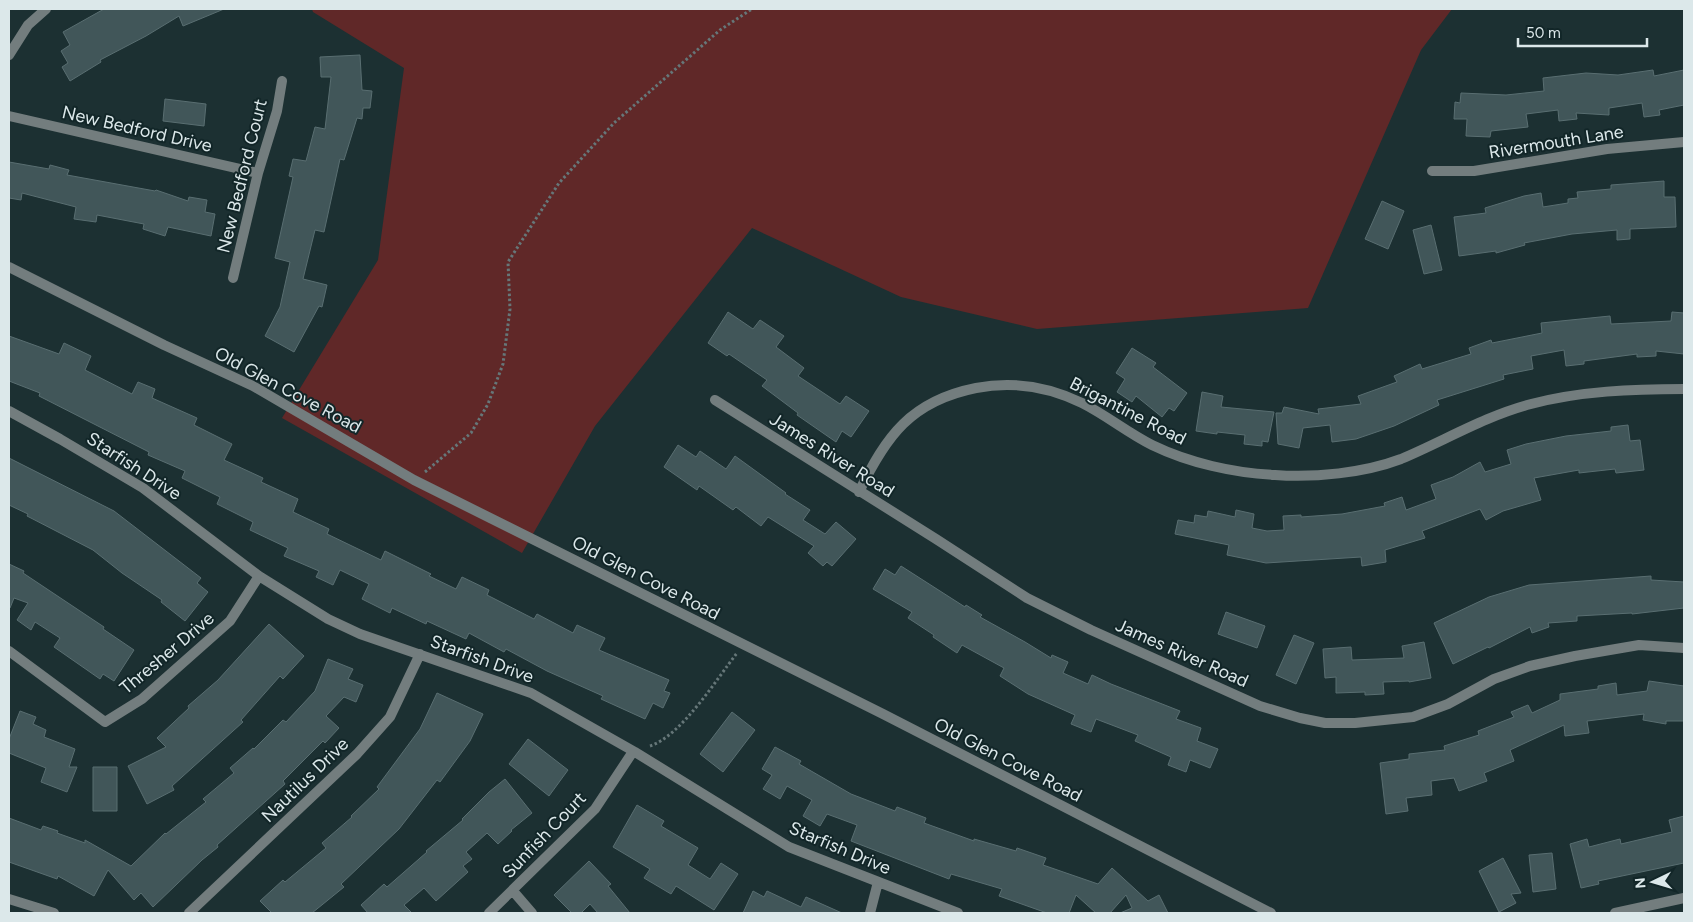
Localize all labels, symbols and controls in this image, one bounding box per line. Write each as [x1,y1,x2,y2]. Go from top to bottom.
scale bar [1518,15,1647,47]
text: 50 m [1526,24,1561,42]
street label: New Bedford Court [212,97,272,255]
street label: New Bedford Drive [60,101,214,157]
street label: Rivermouth Lane [1487,120,1625,164]
street label: Old Glen Cove Road [211,342,365,438]
street label: Brigantine Road [1066,372,1190,450]
street label: James River Road [766,408,898,502]
street label: Starfish Drive [83,427,186,505]
street label: Old Glen Cove Road [568,531,724,625]
street label: Thresher Drive [115,607,219,699]
street label: James River Road [1112,614,1252,692]
street label: Starfish Drive [427,630,537,688]
street label: Old Glen Cove Road [930,713,1086,807]
street label: Nautilus Drive [257,733,353,827]
street label: Sunfish Court [497,787,591,883]
street label: Starfish Drive [786,817,894,879]
north arrow [1628,857,1678,907]
text: N [1632,877,1649,889]

